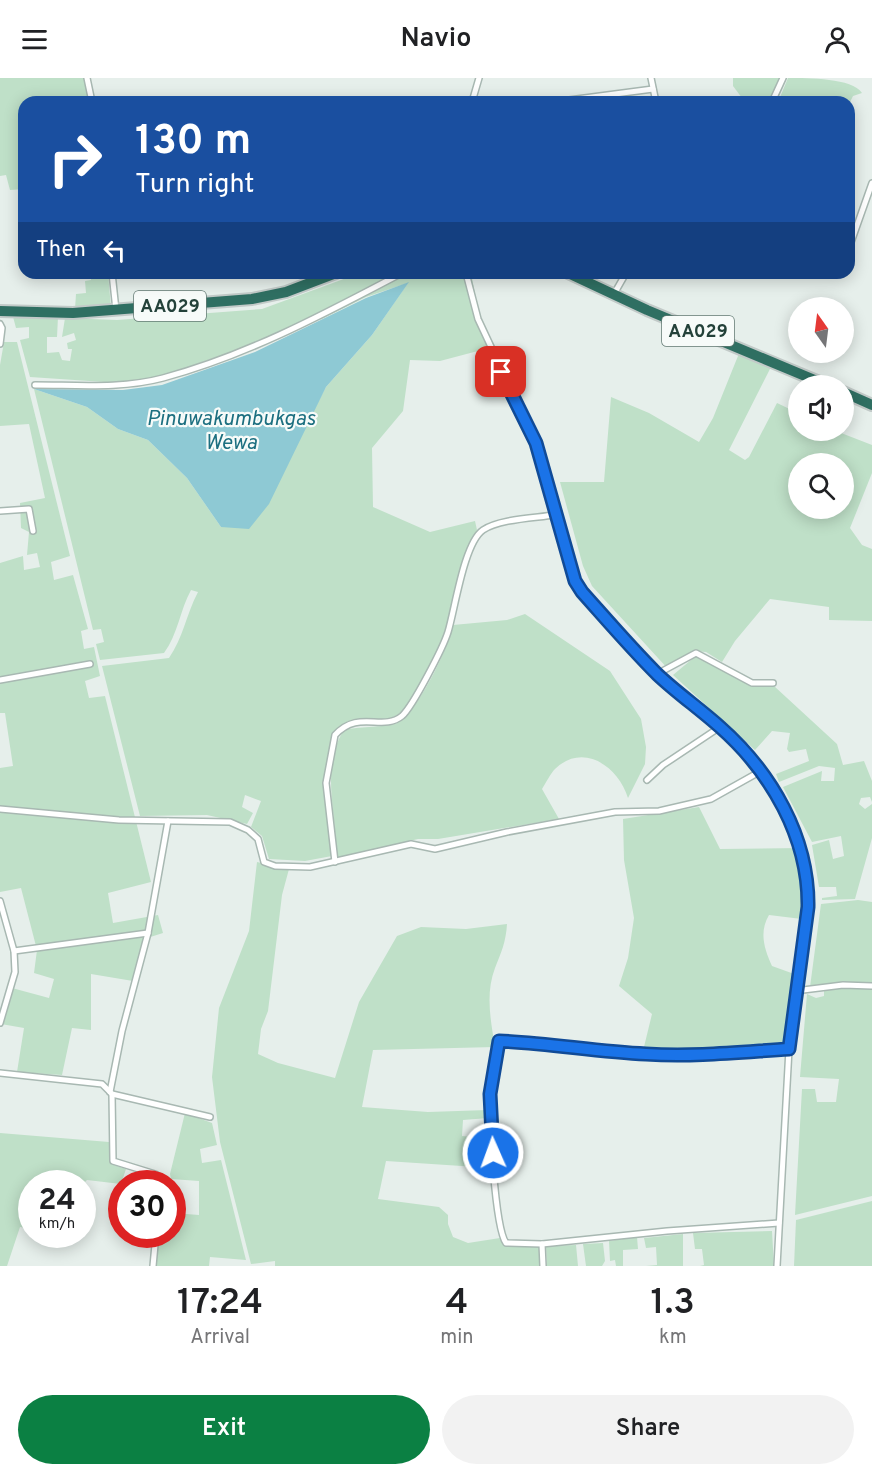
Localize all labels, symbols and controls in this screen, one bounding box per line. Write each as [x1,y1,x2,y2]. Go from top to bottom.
text: Navio [401,22,471,56]
icon: menu [18,23,51,56]
icon: person [821,23,854,56]
text: 130 m [135,116,251,169]
icon: right [36,120,114,198]
text: Turn right [135,168,254,202]
icon: left [98,234,131,267]
text: Then [36,237,86,264]
road number: AA029 [134,291,206,321]
north arrow [788,297,854,363]
map controls [788,297,854,519]
road number: AA029 [662,316,734,346]
pin [475,346,526,397]
icon: arrive [484,355,517,388]
button: sound [788,375,854,441]
water label: Pinuwakumbukgas Wewa [146,406,316,457]
button: search [788,453,854,519]
position arrow [461,1121,525,1185]
speed limit sign: 30 [108,1170,186,1248]
text: 24 [38,1183,76,1220]
text: km/h [39,1215,75,1234]
text: 17:24 [177,1281,263,1327]
text: 4 [445,1281,468,1327]
text: 1.3 [651,1281,695,1327]
text: Arrival [190,1325,250,1351]
text: min [440,1325,474,1351]
text: km [659,1325,687,1351]
button: Exit [18,1395,430,1464]
button: Share [442,1395,854,1464]

